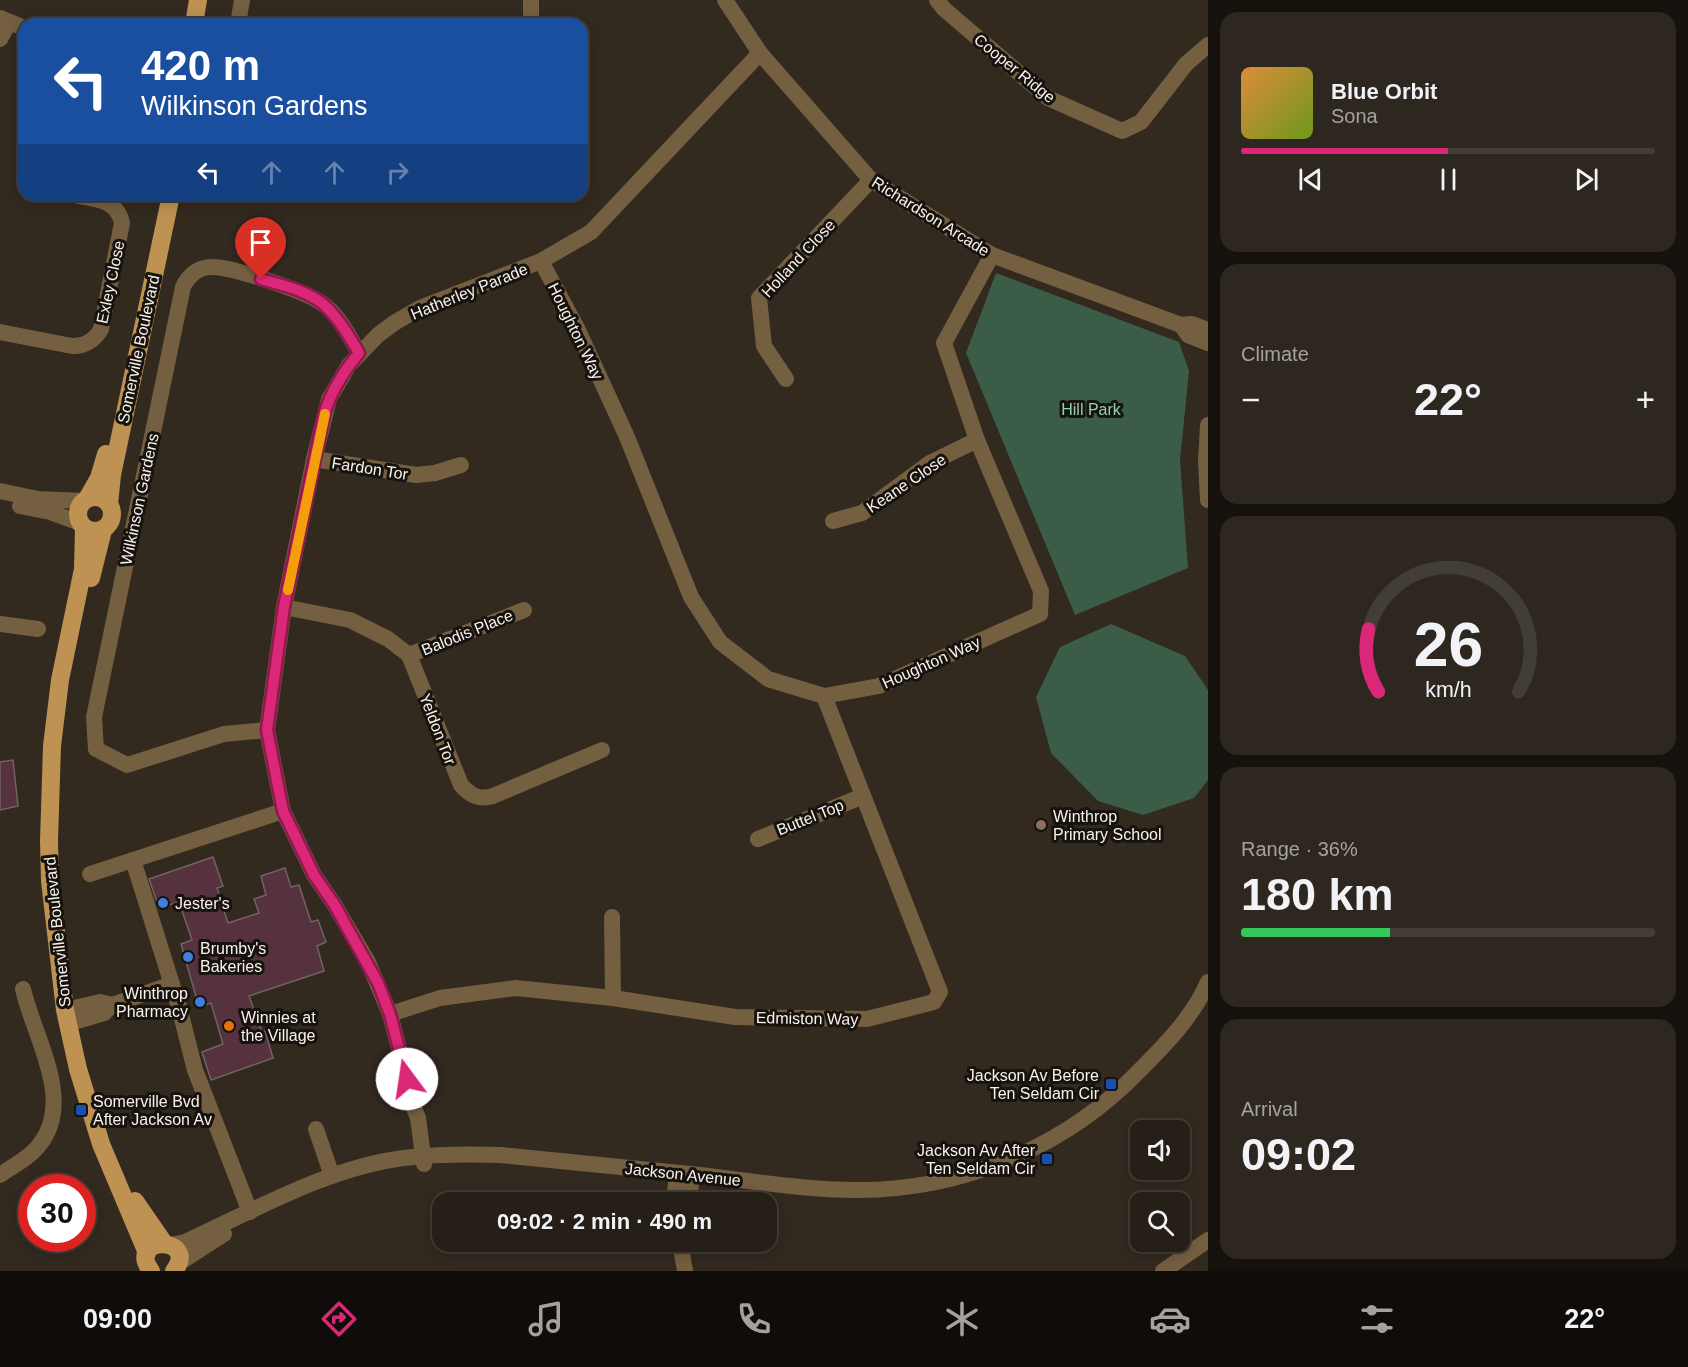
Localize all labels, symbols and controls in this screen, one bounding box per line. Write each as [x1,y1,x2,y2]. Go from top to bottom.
street label: Cooper Ridge [971,31,1058,106]
icon: left [42,42,120,120]
text: 420 m [141,42,260,89]
text: Blue Orbit [1331,79,1437,104]
text: Wilkinson Gardens [141,91,368,121]
text: Sona [1331,105,1378,127]
icon: left [192,156,225,189]
icon: ahead [255,156,288,189]
icon: ahead [318,156,351,189]
icon: right [381,156,414,189]
icon: previous [1294,163,1327,196]
icon: pause [1432,163,1465,196]
icon: next [1570,163,1603,196]
street label: Richardson Arcade [869,173,993,260]
street label: Holland Close [758,216,839,301]
pin [235,217,286,279]
icon: arrive [244,226,277,259]
street label: Exley Close [93,239,128,325]
street label: Hatherley Parade [408,260,530,323]
street label: Somerville Boulevard [114,273,163,425]
street label: Houghton Way [545,280,606,382]
text: Climate [1241,343,1309,365]
text: 22° [1414,374,1482,425]
text: − [1241,381,1260,418]
text: + [1636,381,1655,418]
park label: Hill Park [1061,401,1122,418]
street label: Wilkinson Gardens [117,432,162,567]
street label: Keane Close [864,451,949,516]
street label: Fardon Tor [331,454,410,483]
street label: Balodis Place [419,606,515,659]
text: 26 [1413,611,1483,680]
street label: Houghton Way [880,633,983,692]
text: km/h [1425,679,1471,703]
street label: Yeldon Tor [416,691,459,768]
street label: Buttel Top [774,796,846,839]
place label: Winthrop Primary School [1053,808,1161,843]
marker: Winthrop Primary School [1034,818,1048,832]
text: Range · 36% [1241,838,1358,860]
street label: Somerville Boulevard [41,856,74,1008]
text: 180 km [1241,869,1394,920]
place label: Jester's [175,895,230,912]
marker: Jester's [156,896,170,910]
place label: Brumby's Bakeries [200,940,266,975]
marker: Brumby's Bakeries [181,950,195,964]
place label: Winthrop Pharmacy [116,985,188,1020]
marker: Winthrop Pharmacy [193,995,207,1009]
place label: Winnies at the Village [241,1009,316,1044]
street label: Edmiston Way [756,1009,858,1028]
marker: Winnies at the Village [222,1019,236,1033]
position arrow [375,1047,439,1111]
place label: Jackson Av Before Ten Seldam Cir [967,1067,1100,1102]
marker: Jackson Av Before Ten Seldam Cir [1104,1077,1118,1091]
place label: Somerville Bvd After Jackson Av [93,1093,212,1128]
text: Arrival [1241,1098,1298,1120]
marker: Somerville Bvd After Jackson Av [74,1103,88,1117]
map controls [1130,1120,1190,1252]
button: sound [1130,1120,1190,1180]
text: 09:02 [1241,1129,1356,1180]
place label: Jackson Av After Ten Seldam Cir [917,1142,1036,1177]
marker: Jackson Av After Ten Seldam Cir [1040,1152,1054,1166]
street label: Jackson Avenue [624,1160,742,1189]
speed limit sign: 30 [18,1174,96,1252]
button: search [1130,1192,1190,1252]
text: 09:02 · 2 min · 490 m [497,1209,712,1234]
icon: directions [318,1298,360,1340]
icon: music [525,1298,567,1340]
icon: phone [733,1298,775,1340]
icon: climate [941,1298,983,1340]
icon: car [1149,1298,1191,1340]
icon: filters [1356,1298,1398,1340]
text: 09:00 [83,1304,152,1334]
text: 22° [1564,1304,1605,1334]

